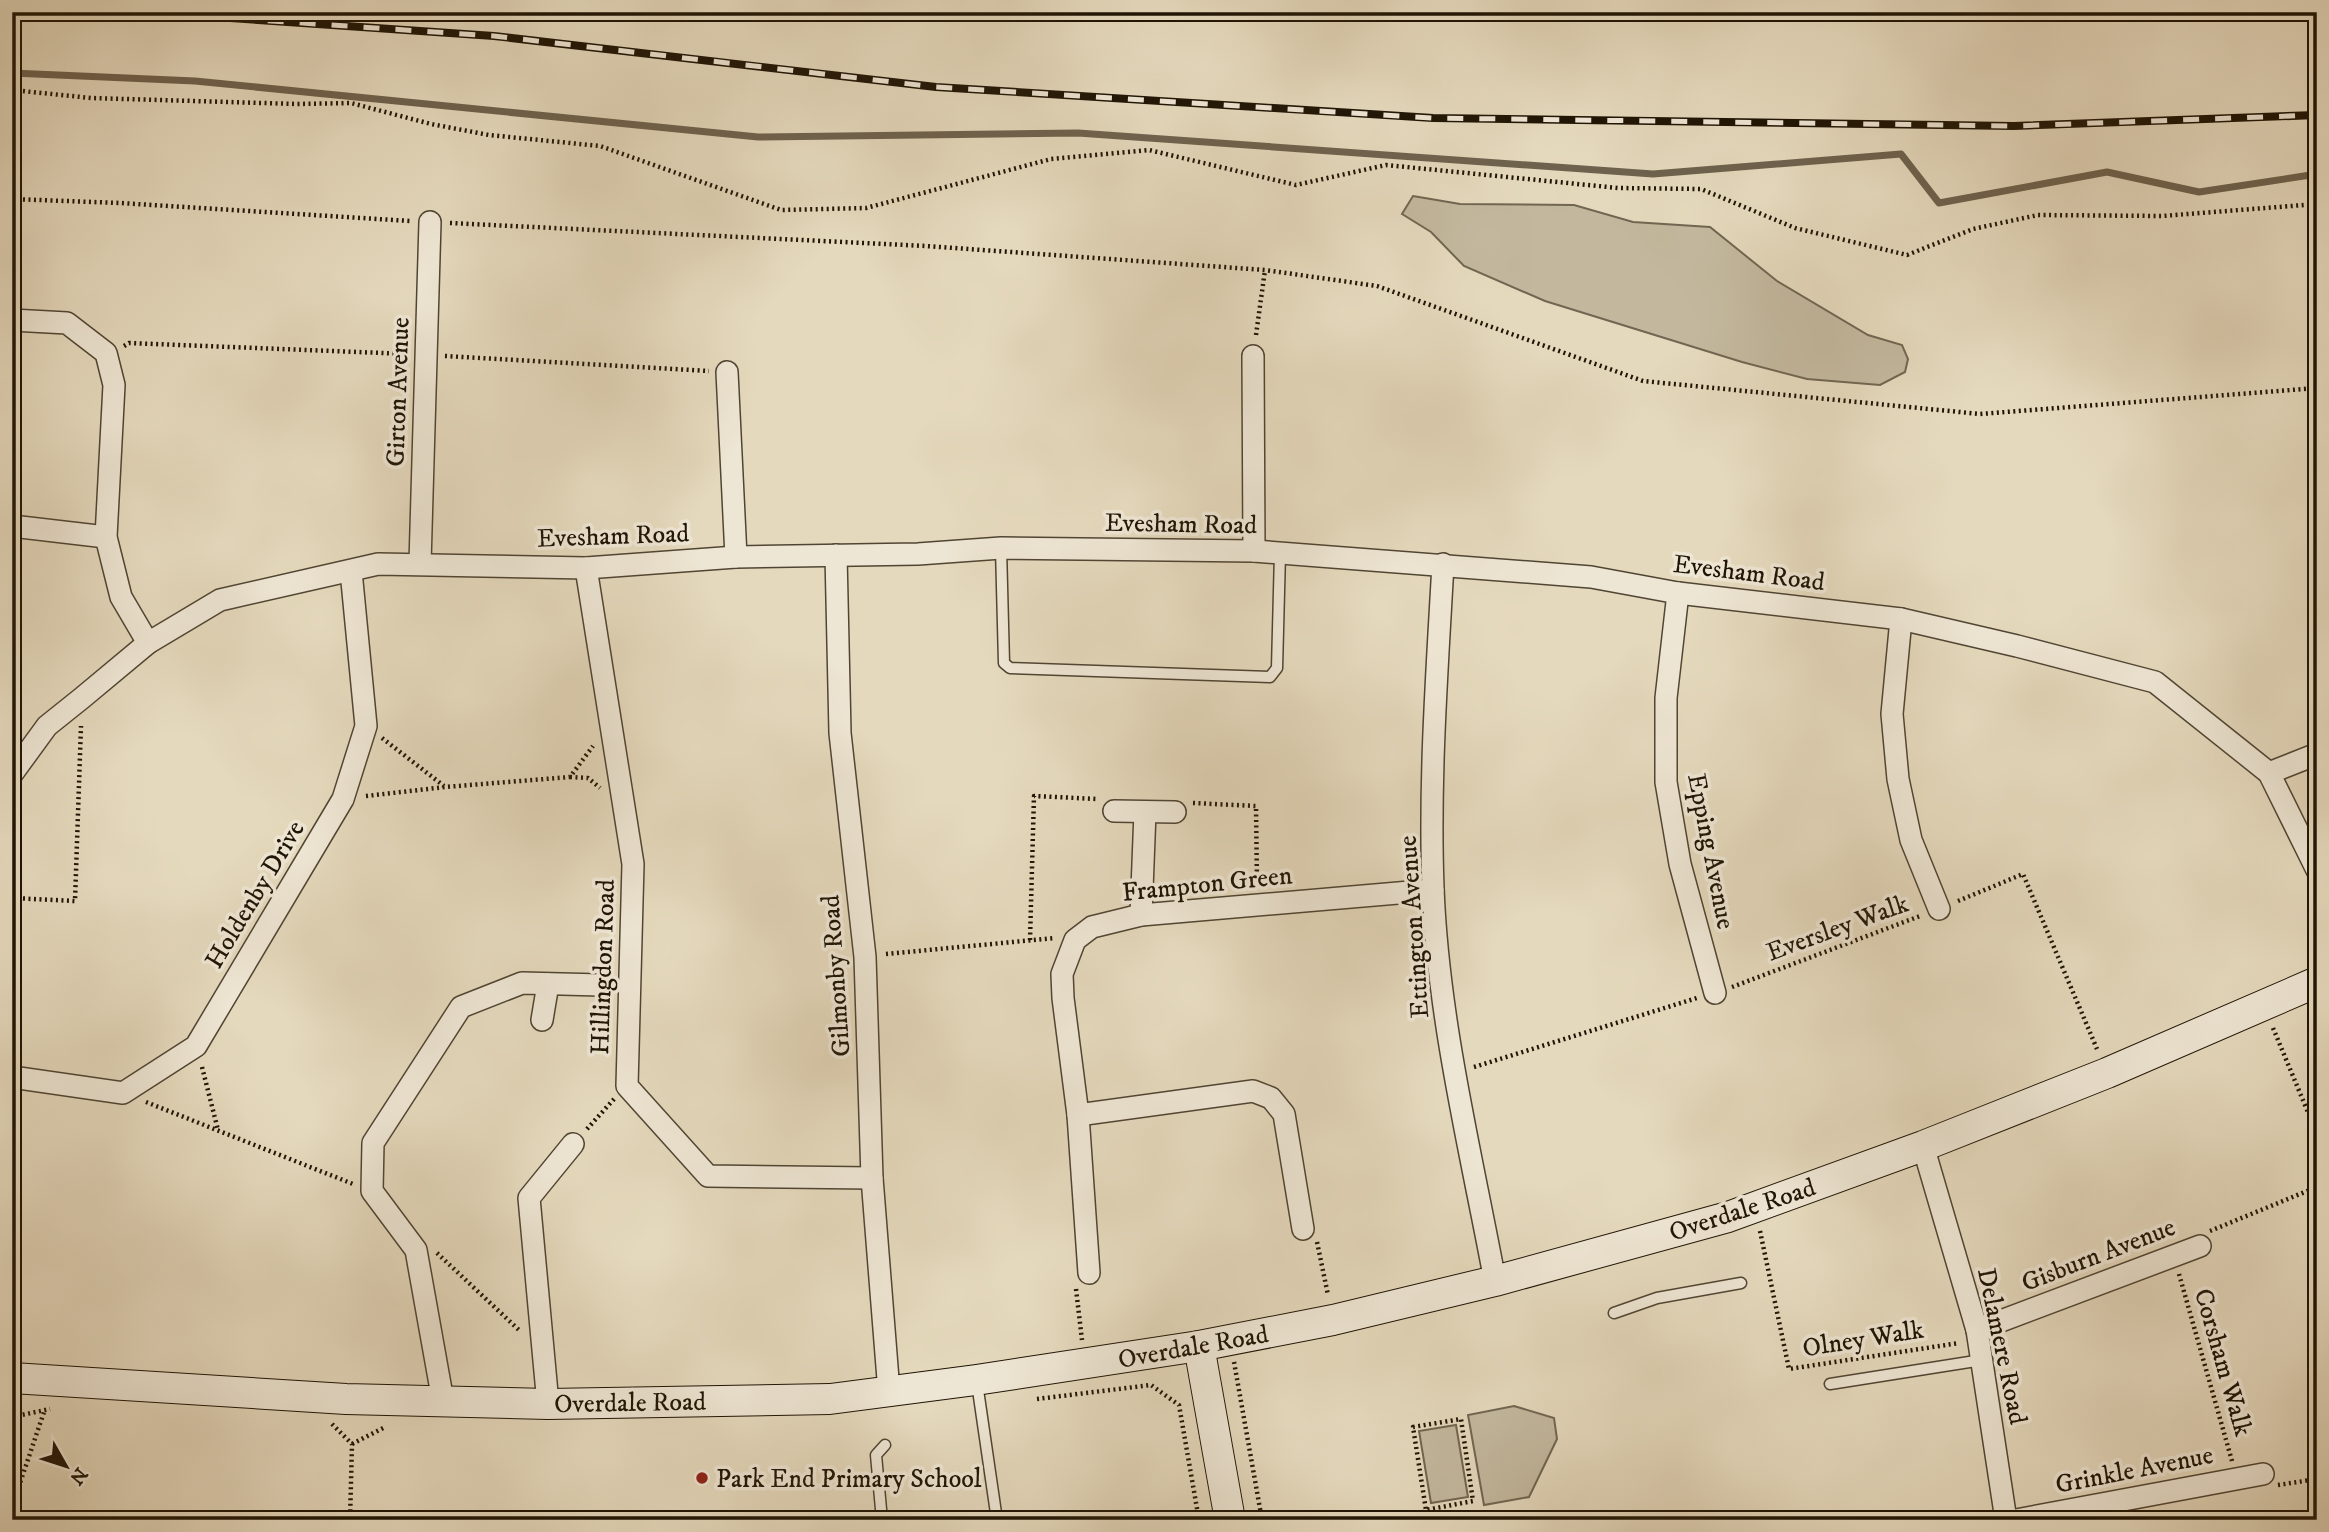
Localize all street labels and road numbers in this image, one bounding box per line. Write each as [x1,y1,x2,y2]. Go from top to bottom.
street label: Girton Avenue [379,317,418,467]
street label: Evesham Road [1105,507,1257,542]
street label: Evesham Road [536,517,690,556]
street label: Evesham Road [1671,548,1826,599]
street label: Epping Avenue [1679,771,1742,932]
street label: Holdenby Drive [198,815,312,975]
street label: Ettington Avenue [1392,834,1437,1019]
street label: Frampton Green [1120,859,1294,910]
street label: Hillingdon Road [584,879,623,1055]
street label: Eversley Walk [1762,887,1913,969]
street label: Gilmonby Road [814,894,859,1058]
street label: Overdale Road [1665,1171,1820,1250]
street label: Gisburn Avenue [2017,1211,2180,1300]
street label: Delamere Road [1969,1265,2034,1428]
street label: Corsham Walk [2186,1285,2259,1440]
street label: Olney Walk [1800,1314,1926,1365]
street label: Overdale Road [1116,1318,1271,1377]
street label: Overdale Road [554,1386,706,1421]
street label: Grinkle Avenue [2053,1439,2216,1502]

